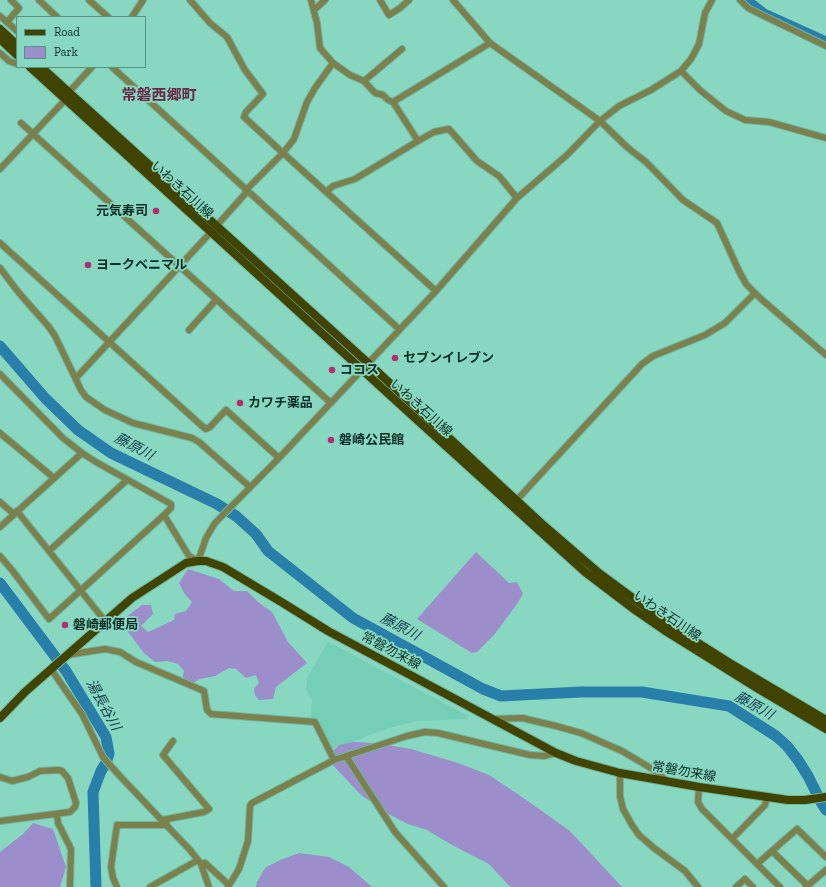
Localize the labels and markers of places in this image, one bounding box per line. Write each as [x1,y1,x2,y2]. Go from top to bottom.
place label: 元気寿司 [96,203,148,219]
marker: 元気寿司 [151,206,161,216]
place label: ヨークベニマル [96,257,187,273]
marker: ヨークベニマル [83,260,93,270]
place label: セブンイレブン [403,350,494,366]
marker: セブンイレブン [390,353,400,363]
place label: ココス [340,362,379,378]
marker: ココス [327,365,337,375]
place label: カワチ薬品 [248,395,313,411]
marker: カワチ薬品 [235,398,245,408]
place label: 磐崎公民館 [339,432,404,448]
marker: 磐崎公民館 [326,435,336,445]
place label: 磐崎郵便局 [73,617,138,633]
marker: 磐崎郵便局 [60,620,70,630]

